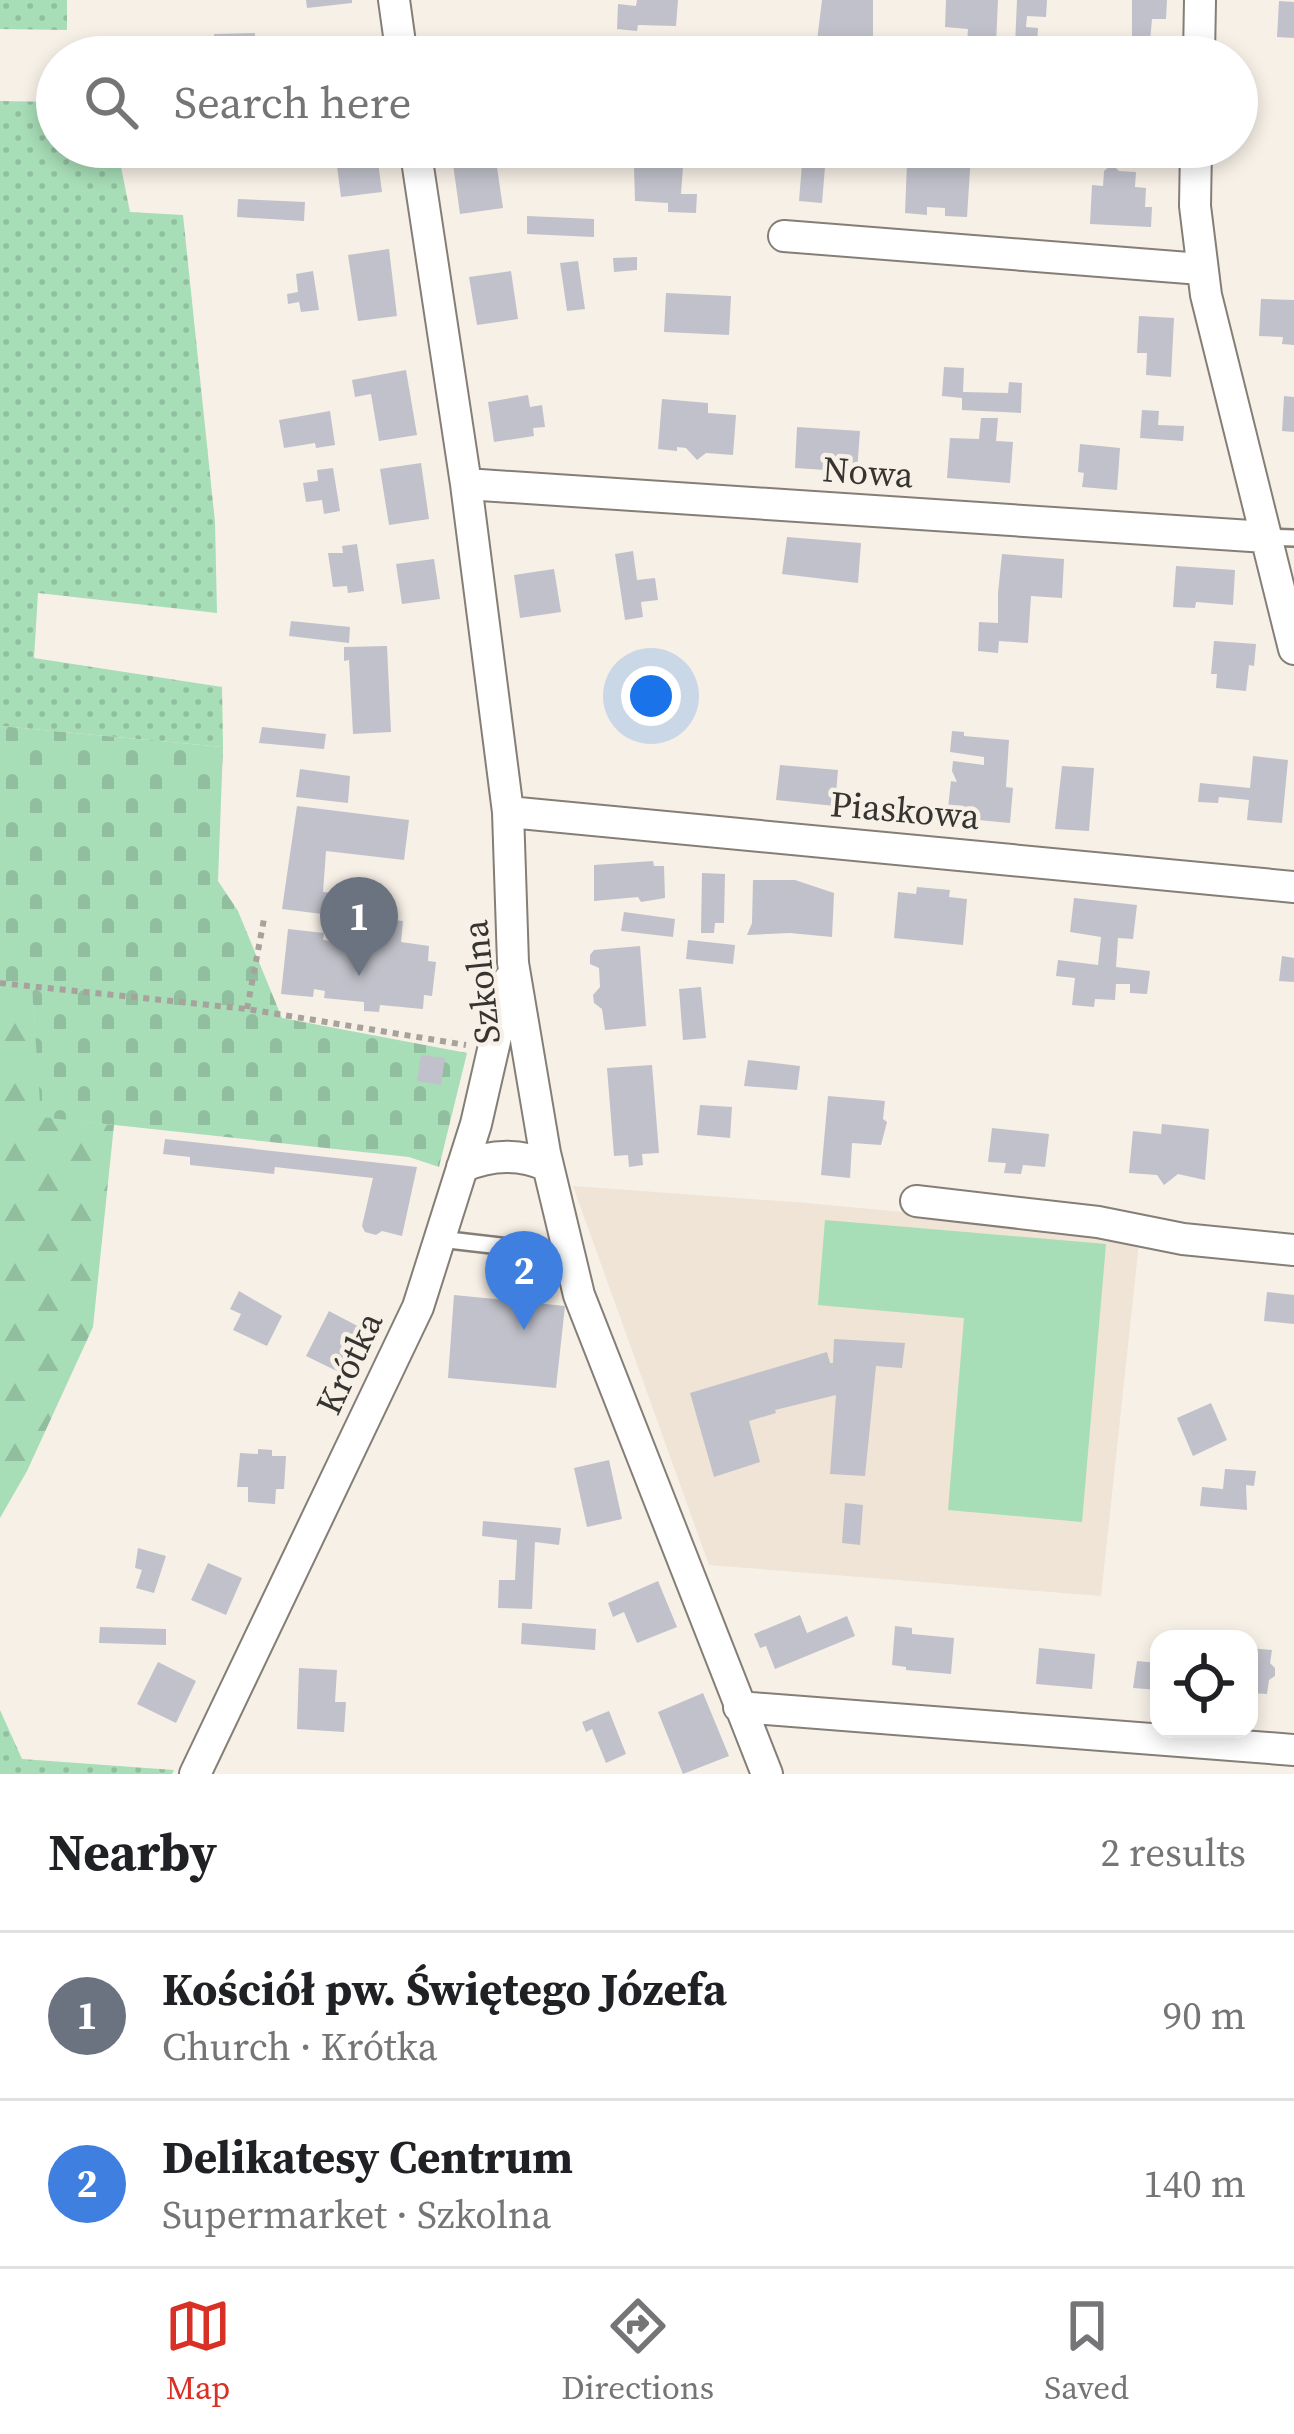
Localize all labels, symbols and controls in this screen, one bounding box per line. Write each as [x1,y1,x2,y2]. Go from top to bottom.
search box [36,36,1258,168]
icon: search [78,69,144,135]
text: Search here [174,71,411,133]
street label: Nowa [821,444,916,500]
your location [621,666,681,726]
street label: Piaskowa [828,779,982,841]
pin: 1 [320,877,398,976]
street label: Szkolna [450,917,512,1046]
pin: 2 [485,1231,563,1330]
street label: Krótka [304,1303,394,1422]
map controls [1150,1630,1258,1738]
button: locate [1150,1630,1258,1738]
text: Nearby [48,1817,217,1887]
text: 2 results [1101,1826,1246,1879]
text: Kościół pw. Świętego Józefa [162,1958,727,2020]
text: 1 [76,1989,98,2042]
text: 90 m [1163,1989,1246,2042]
text: Church · Krótka [162,2020,438,2073]
text: Delikatesy Centrum [162,2126,573,2188]
text: 2 [76,2157,98,2210]
text: 140 m [1143,2157,1246,2210]
text: Supermarket · Szkolna [162,2188,551,2241]
tab: Map [165,2293,231,2410]
tab: Directions [561,2293,714,2410]
tab: Saved [1044,2293,1129,2410]

